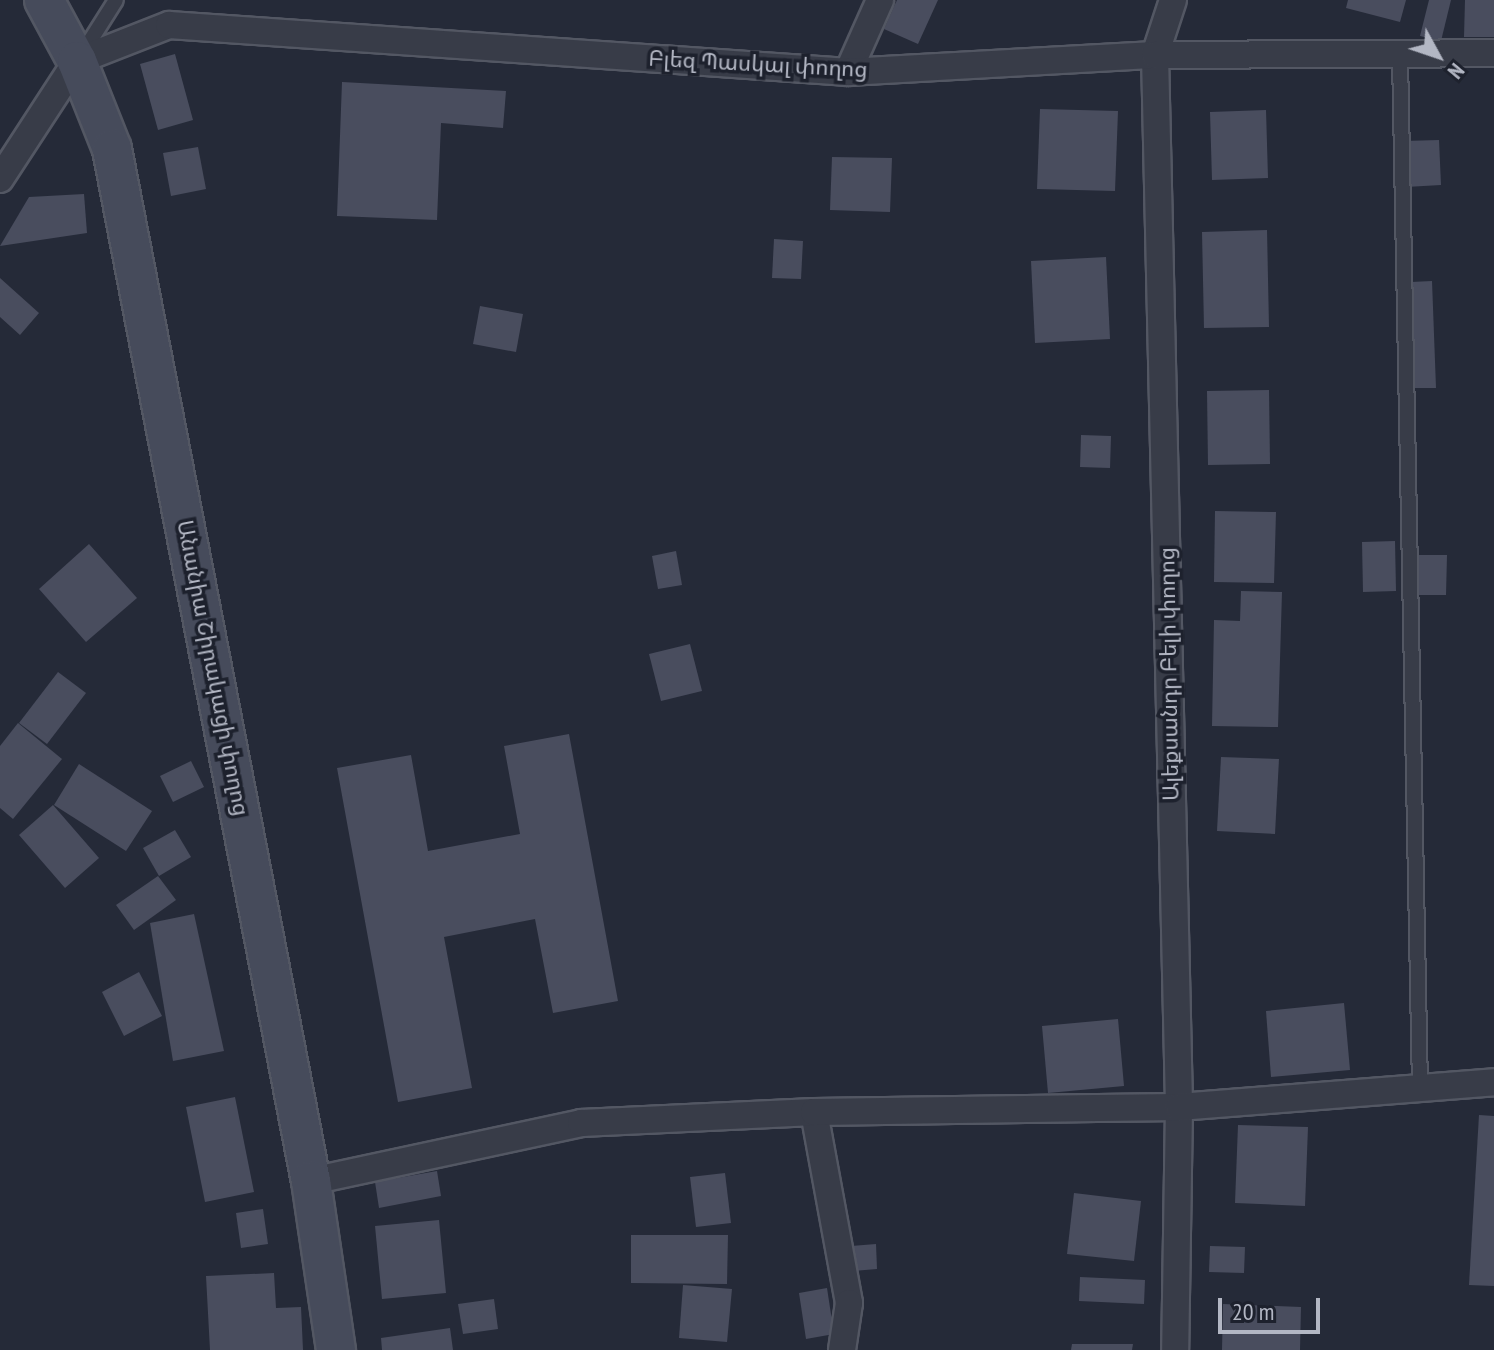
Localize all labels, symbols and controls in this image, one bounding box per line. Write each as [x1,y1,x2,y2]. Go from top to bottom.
north arrow [1398,16,1478,96]
street label: Բլեզ Պասկալ փողոց [648,45,868,83]
text: N [1442,58,1471,85]
street label: Անանիա Շիրակացի փողոց [171,518,255,818]
street label: Ալեքսանդր Բելի փողոց [1154,547,1184,801]
scale bar [1222,1282,1324,1332]
text: 20 m [1232,1296,1274,1327]

